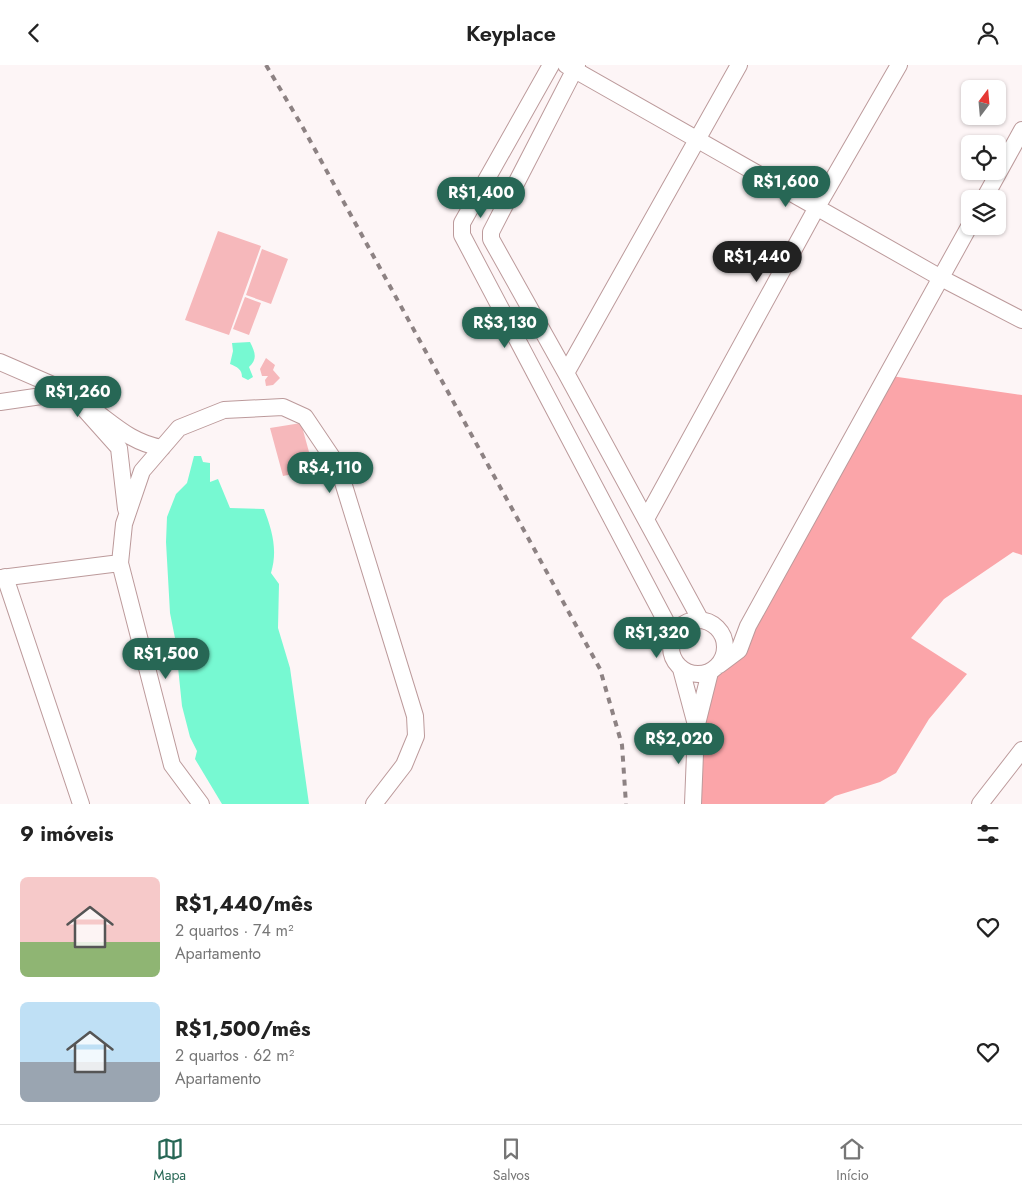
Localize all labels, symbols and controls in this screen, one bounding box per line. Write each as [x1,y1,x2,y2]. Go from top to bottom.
text: Keyplace [466,17,556,49]
icon: back [20,19,48,47]
icon: person [974,19,1002,47]
north arrow [961,80,1006,125]
map controls [961,80,1006,235]
button: locate [961,135,1006,180]
pin: R$1,600 [740,165,832,208]
text: R$1,600 [753,170,819,193]
pin: R$1,400 [435,177,527,219]
text: R$1,400 [448,181,514,204]
button: layers [961,190,1006,235]
pin: R$1,440 [711,241,803,283]
text: R$1,440 [724,245,790,268]
pin: R$3,130 [459,307,551,349]
text: R$3,130 [473,311,537,334]
pin: R$1,260 [32,375,124,418]
text: R$1,260 [45,380,111,403]
pin: R$4,110 [284,451,376,494]
text: R$4,110 [298,456,362,479]
pin: R$1,320 [611,617,703,659]
text: R$1,320 [625,621,689,644]
pin: R$1,500 [120,637,212,680]
text: R$1,500 [133,642,199,665]
pin: R$2,020 [633,723,725,765]
text: R$2,020 [645,727,713,750]
text: 9 imóveis [20,819,114,849]
icon: filters [974,820,1002,848]
text: R$1,440/mês [175,889,313,919]
icon: home [60,897,120,957]
icon: heart [974,913,1002,941]
text: 2 quartos · 74 m² [175,919,294,942]
text: Apartamento [175,942,261,965]
text: R$1,500/mês [175,1014,311,1044]
icon: home [60,1022,120,1082]
icon: heart [974,1038,1002,1066]
text: 2 quartos · 62 m² [175,1044,294,1067]
text: Apartamento [175,1067,261,1090]
tab: Mapa [153,1135,186,1185]
tab: Salvos [493,1135,530,1185]
tab: Início [836,1135,869,1185]

